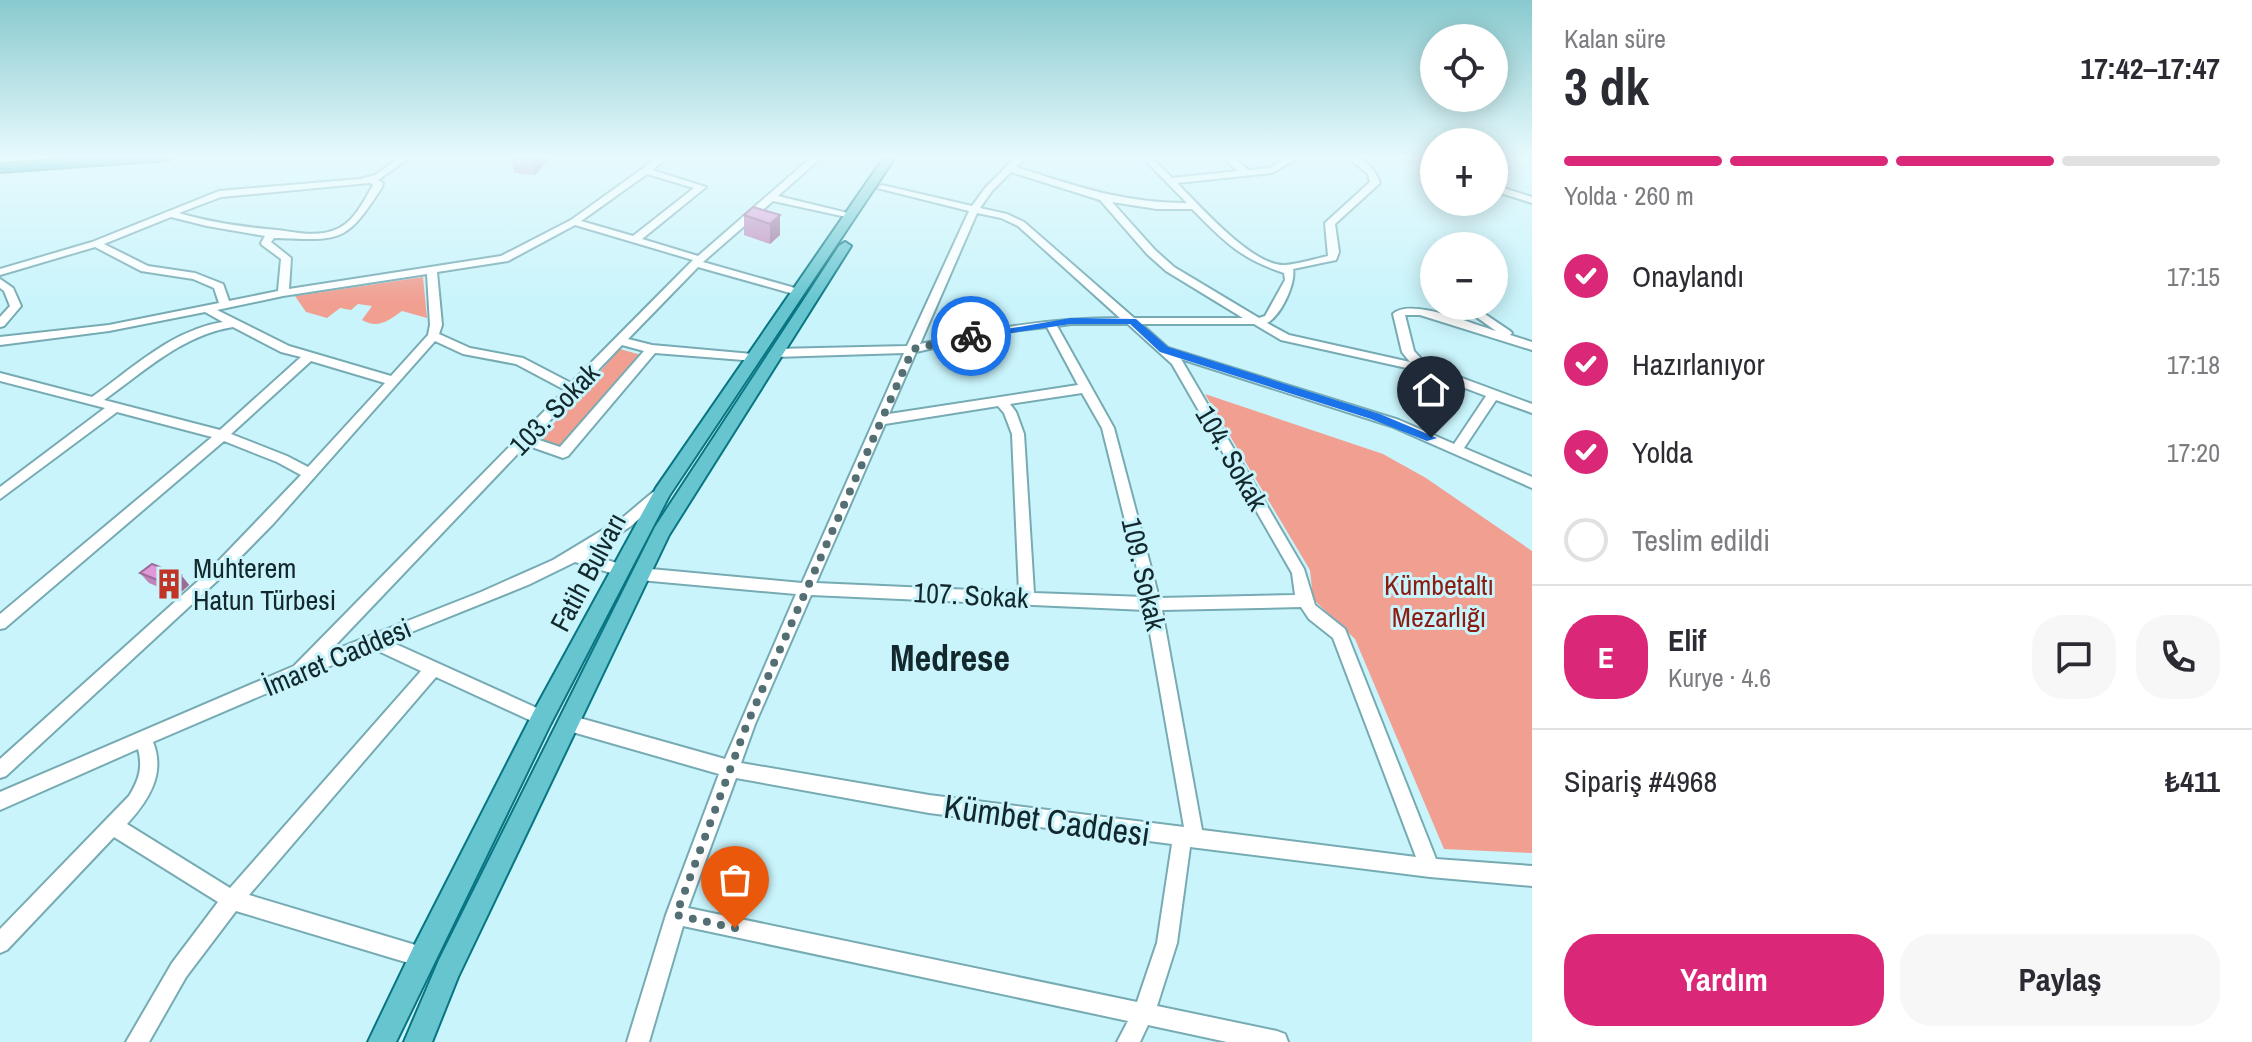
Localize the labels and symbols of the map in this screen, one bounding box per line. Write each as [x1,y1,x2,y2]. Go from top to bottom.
courier [931,296,1011,376]
street label: 103. Sokak [500,354,608,464]
pin [1397,356,1465,438]
street label: 104. Sokak [1187,399,1277,518]
street label: Fatih Bulvarı [541,506,635,638]
street label: 109. Sokak [1113,514,1176,635]
place label: Muhterem Hatun Türbesi [193,549,336,619]
park label: Kümbetaltı Mezarlığı [1384,566,1494,636]
building icon: Muhterem Hatun Türbesi [152,567,186,601]
street label: 107. Sokak [913,573,1030,617]
street label: İmaret Caddesi [257,609,417,705]
district label: Medrese [890,634,1010,682]
street label: Kümbet Caddesi [941,783,1153,857]
pin [701,846,769,928]

